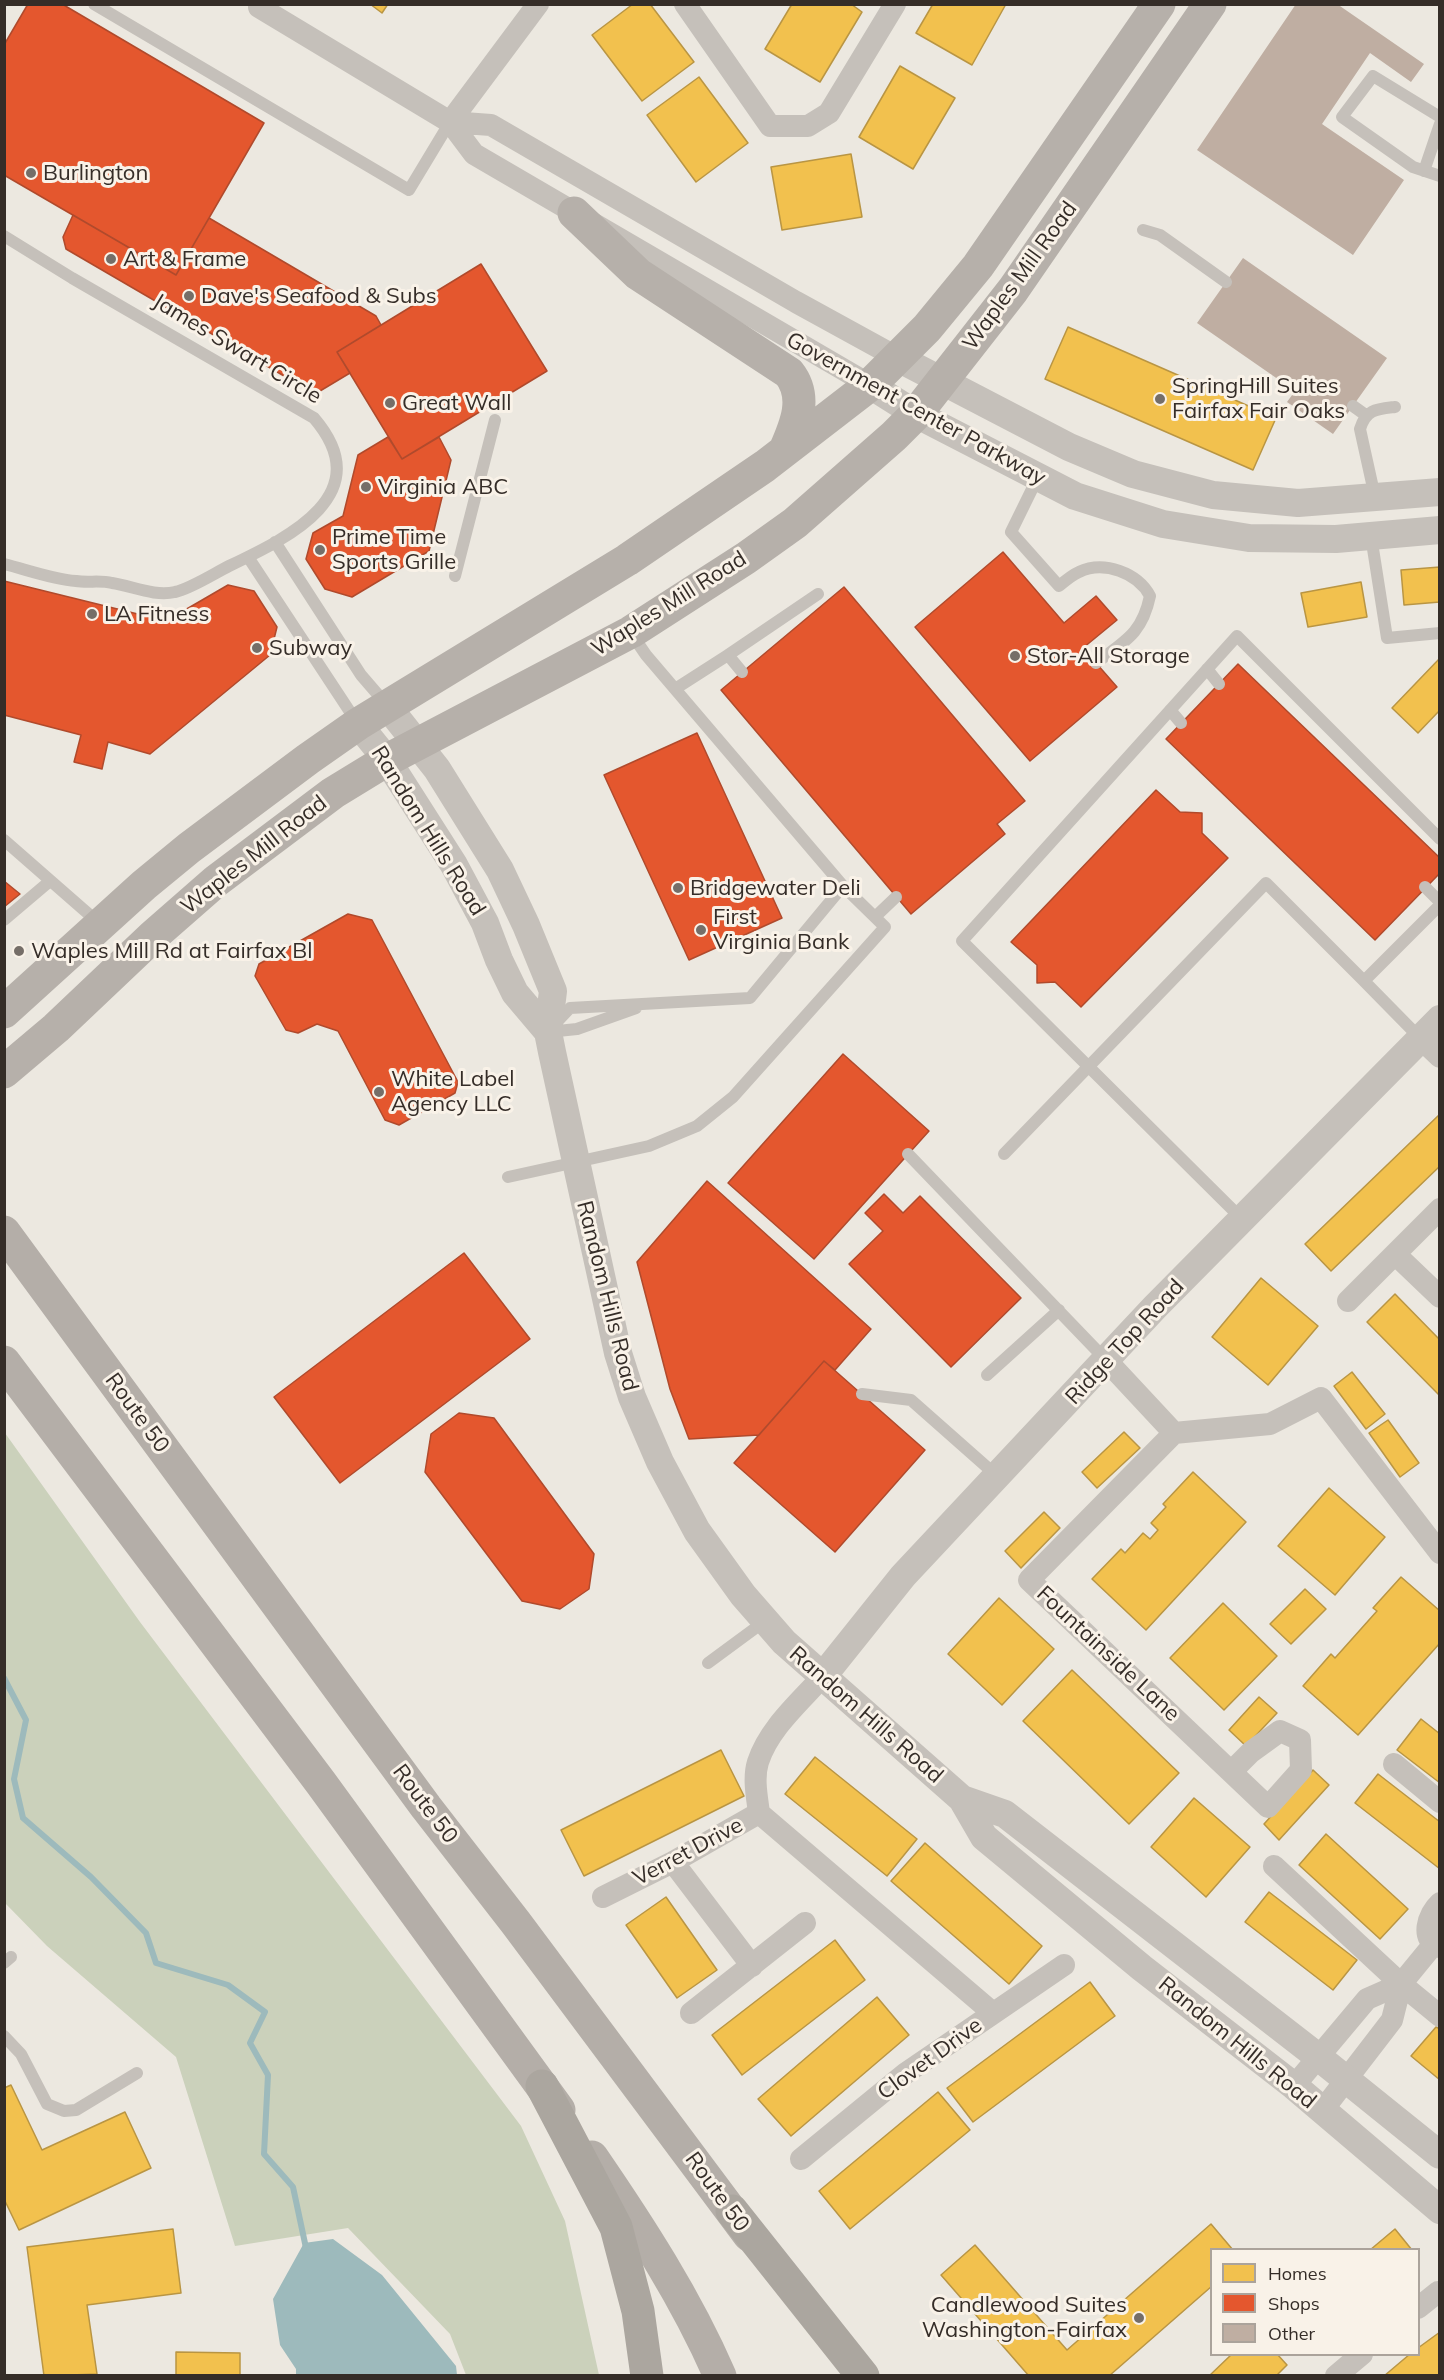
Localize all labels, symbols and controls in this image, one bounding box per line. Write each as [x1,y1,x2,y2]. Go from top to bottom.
place label: Burlington [43,160,148,186]
marker: Burlington [24,166,38,180]
street label: Waples Mill Road [957,196,1083,356]
place label: Art & Frame [123,246,246,272]
marker: Art & Frame [104,252,118,266]
place label: Dave's Seafood & Subs [201,283,437,309]
street label: James Swart Circle [148,288,326,410]
marker: Dave's Seafood & Subs [182,289,196,303]
street label: Government Center Parkway [782,327,1050,491]
place label: SpringHill Suites Fairfax Fair Oaks [1172,373,1345,424]
place label: Great Wall [402,390,511,416]
marker: SpringHill Suites Fairfax Fair Oaks [1153,392,1167,406]
marker: Great Wall [383,396,397,410]
place label: Virginia ABC [378,474,508,500]
marker: Virginia ABC [359,480,373,494]
place label: Prime Time Sports Grille [332,524,456,576]
marker: Prime Time Sports Grille [313,543,327,557]
street label: Waples Mill Road [587,546,751,662]
place label: LA Fitness [104,601,209,627]
marker: LA Fitness [85,607,99,621]
place label: Subway [269,635,352,661]
marker: Subway [250,641,264,655]
place label: Stor-All Storage [1027,643,1190,669]
marker: Stor-All Storage [1008,649,1022,663]
street label: Random Hills Road [365,741,491,921]
street label: Waples Mill Road [176,790,332,920]
place label: Bridgewater Deli [690,875,861,901]
marker: Bridgewater Deli [671,881,685,895]
place label: First Virginia Bank [713,904,849,956]
marker: First Virginia Bank [694,923,708,937]
place label: Waples Mill Rd at Fairfax Bl [31,938,313,964]
marker: Waples Mill Rd at Fairfax Bl [12,944,26,958]
place label: White Label Agency LLC [391,1066,514,1118]
marker: White Label Agency LLC [372,1085,386,1099]
street label: Random Hills Road [571,1198,643,1394]
street label: Ridge Top Road [1060,1274,1190,1410]
street label: Route 50 [99,1368,175,1458]
street label: Fountainside Lane [1031,1581,1185,1727]
street label: Random Hills Road [784,1641,948,1789]
street label: Route 50 [387,1759,463,1849]
street label: Verret Drive [629,1812,747,1892]
street label: Random Hills Road [1153,1971,1321,2115]
street label: Clovet Drive [873,2012,987,2106]
street label: Route 50 [679,2147,755,2237]
legend [1210,2248,1420,2356]
text: Homes [1268,2262,1327,2285]
place label: Candlewood Suites Washington-Fairfax [922,2292,1127,2344]
text: Shops [1268,2292,1320,2315]
marker: Candlewood Suites Washington-Fairfax [1132,2311,1146,2325]
text: Other [1268,2322,1315,2345]

